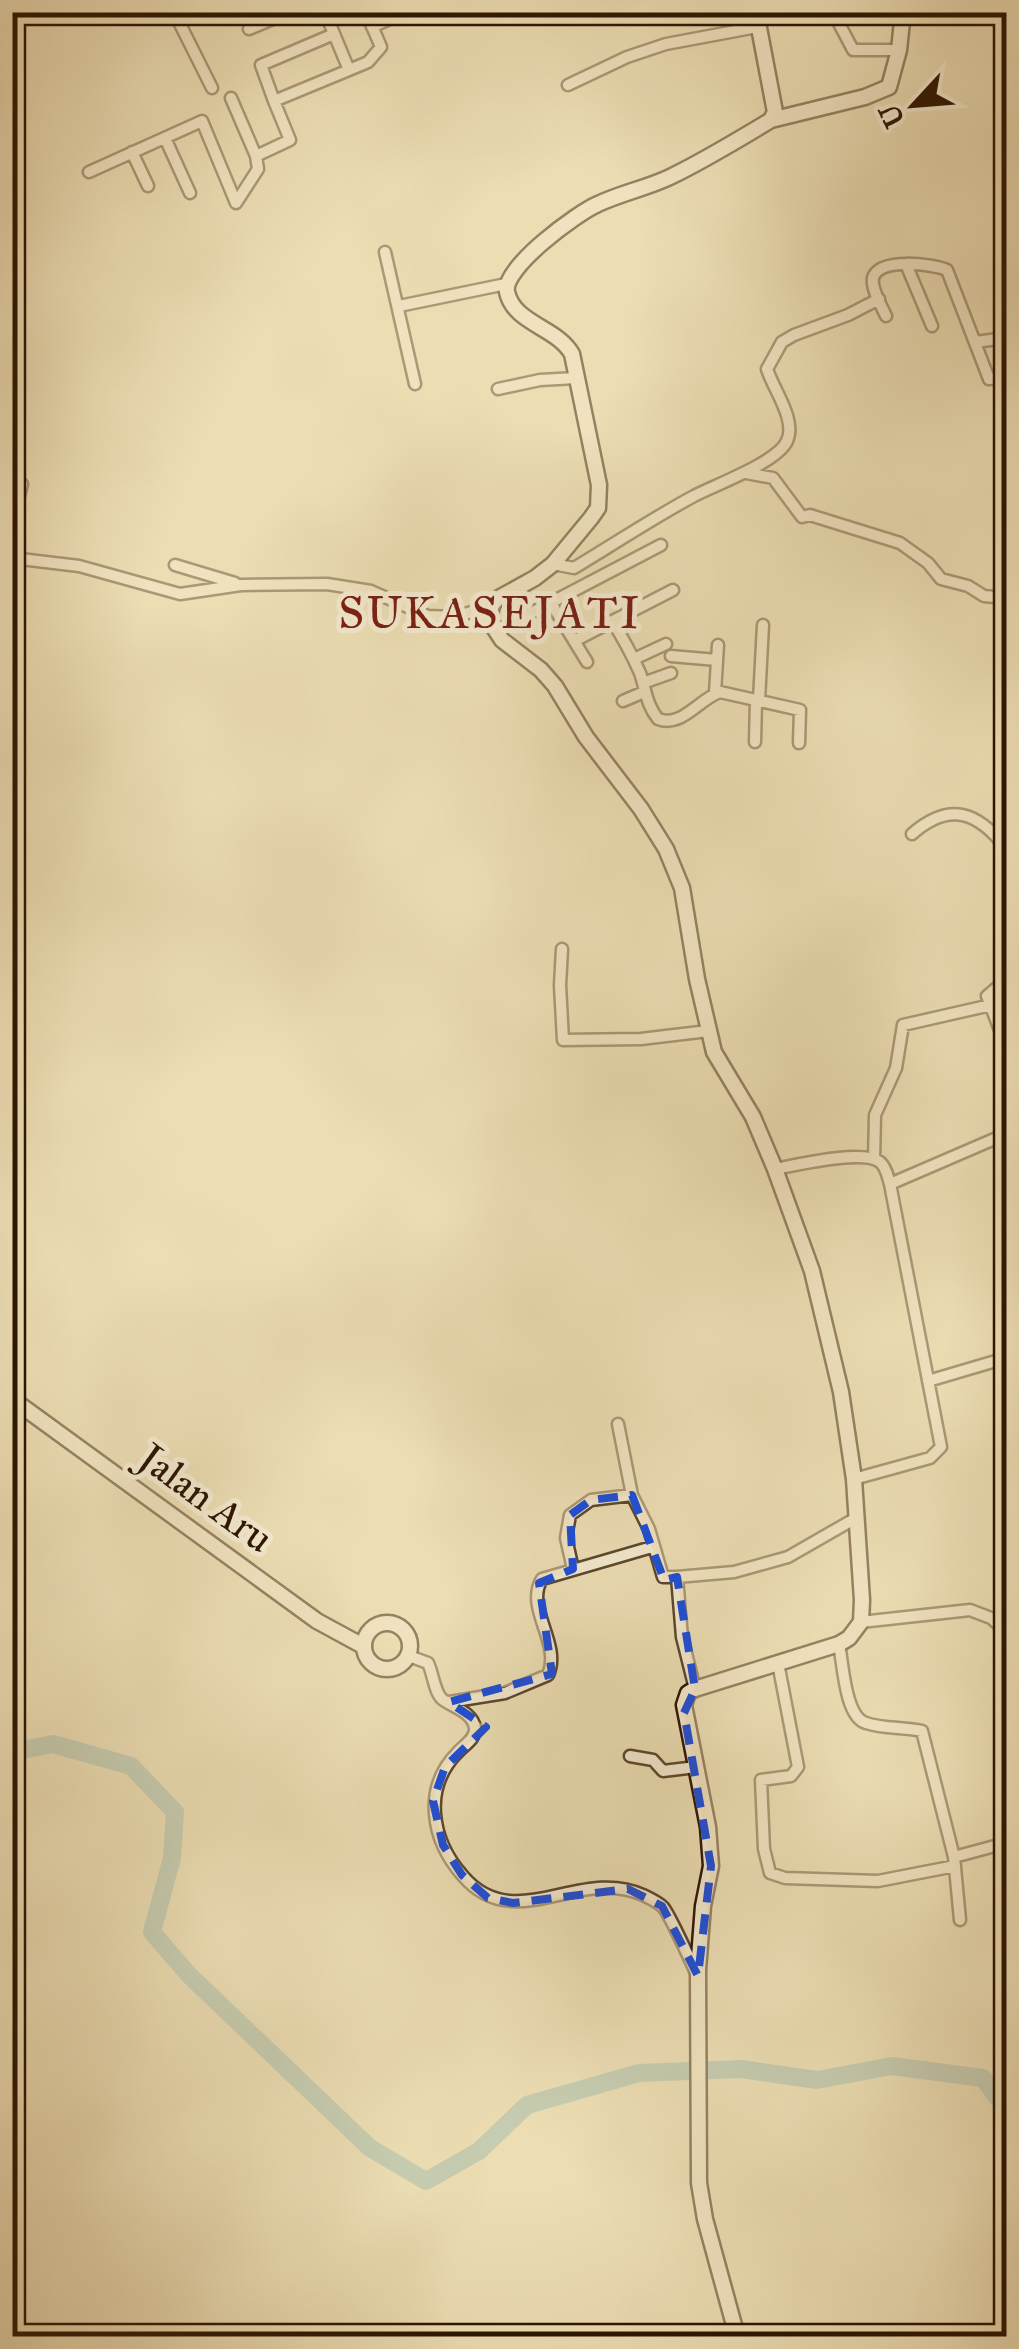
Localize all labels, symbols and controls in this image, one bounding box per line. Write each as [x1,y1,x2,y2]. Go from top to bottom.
north arrow [864,55,964,155]
text: U [871,97,913,133]
district label: SUKASEJATI [338,585,642,640]
street label: Jalan Aru [126,1431,283,1563]

